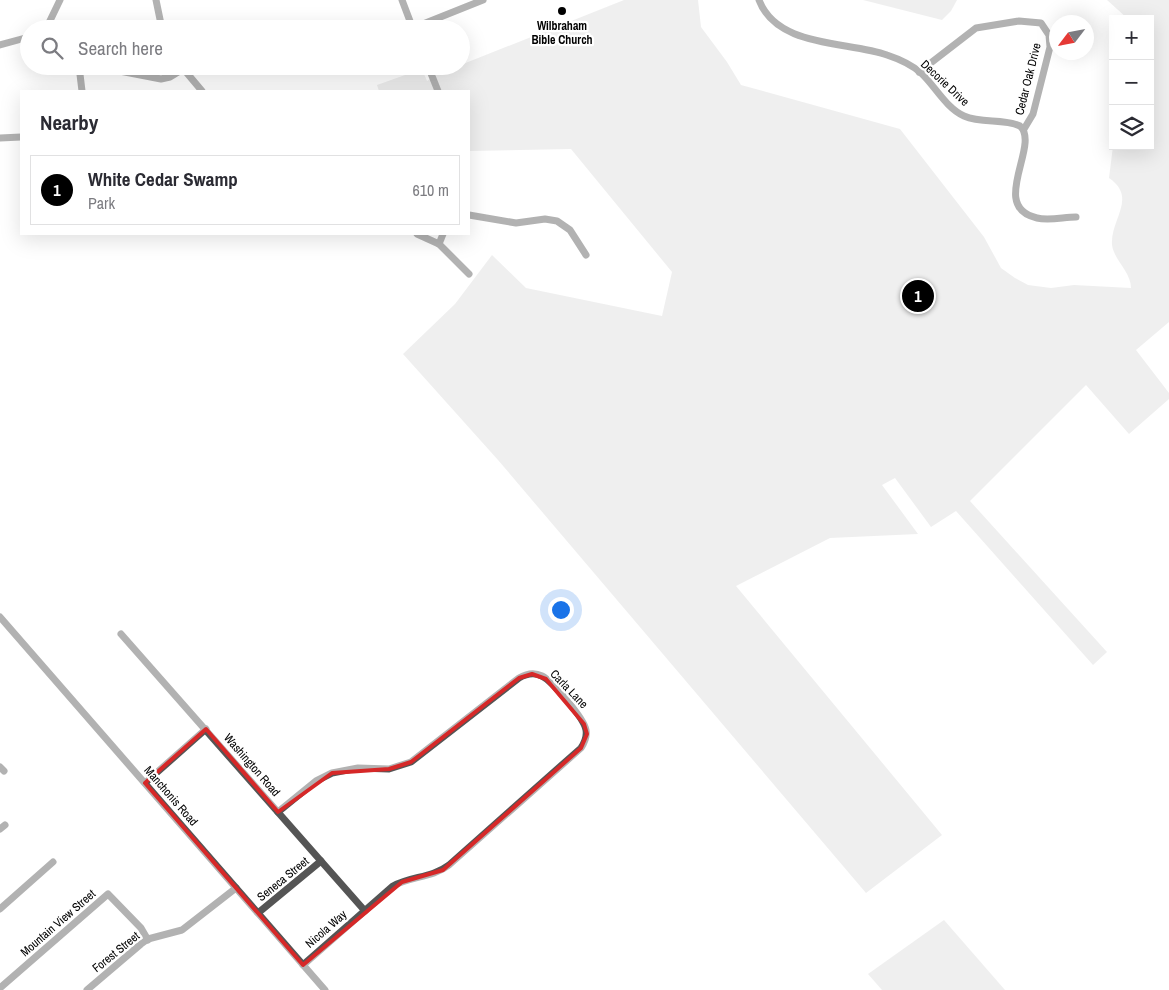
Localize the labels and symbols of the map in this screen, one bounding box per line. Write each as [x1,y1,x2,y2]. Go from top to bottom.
marker: Wilbraham Bible Church [556,5,568,17]
north arrow [1049,15,1094,60]
place label: Wilbraham Bible Church [531,18,593,48]
street label: Cedar Oak Drive [1011,41,1045,117]
street label: Decorie Drive [917,56,973,110]
pin: 1 [902,277,934,315]
your location [548,597,574,623]
street label: Carla Lane [547,666,591,712]
street label: Washington Road [220,730,284,800]
street label: Manchonis Road [141,763,201,829]
street label: Seneca Street [254,853,312,905]
street label: Mountain View Street [17,886,99,960]
street label: Nicola Way [302,907,350,951]
street label: Forest Street [89,928,143,976]

